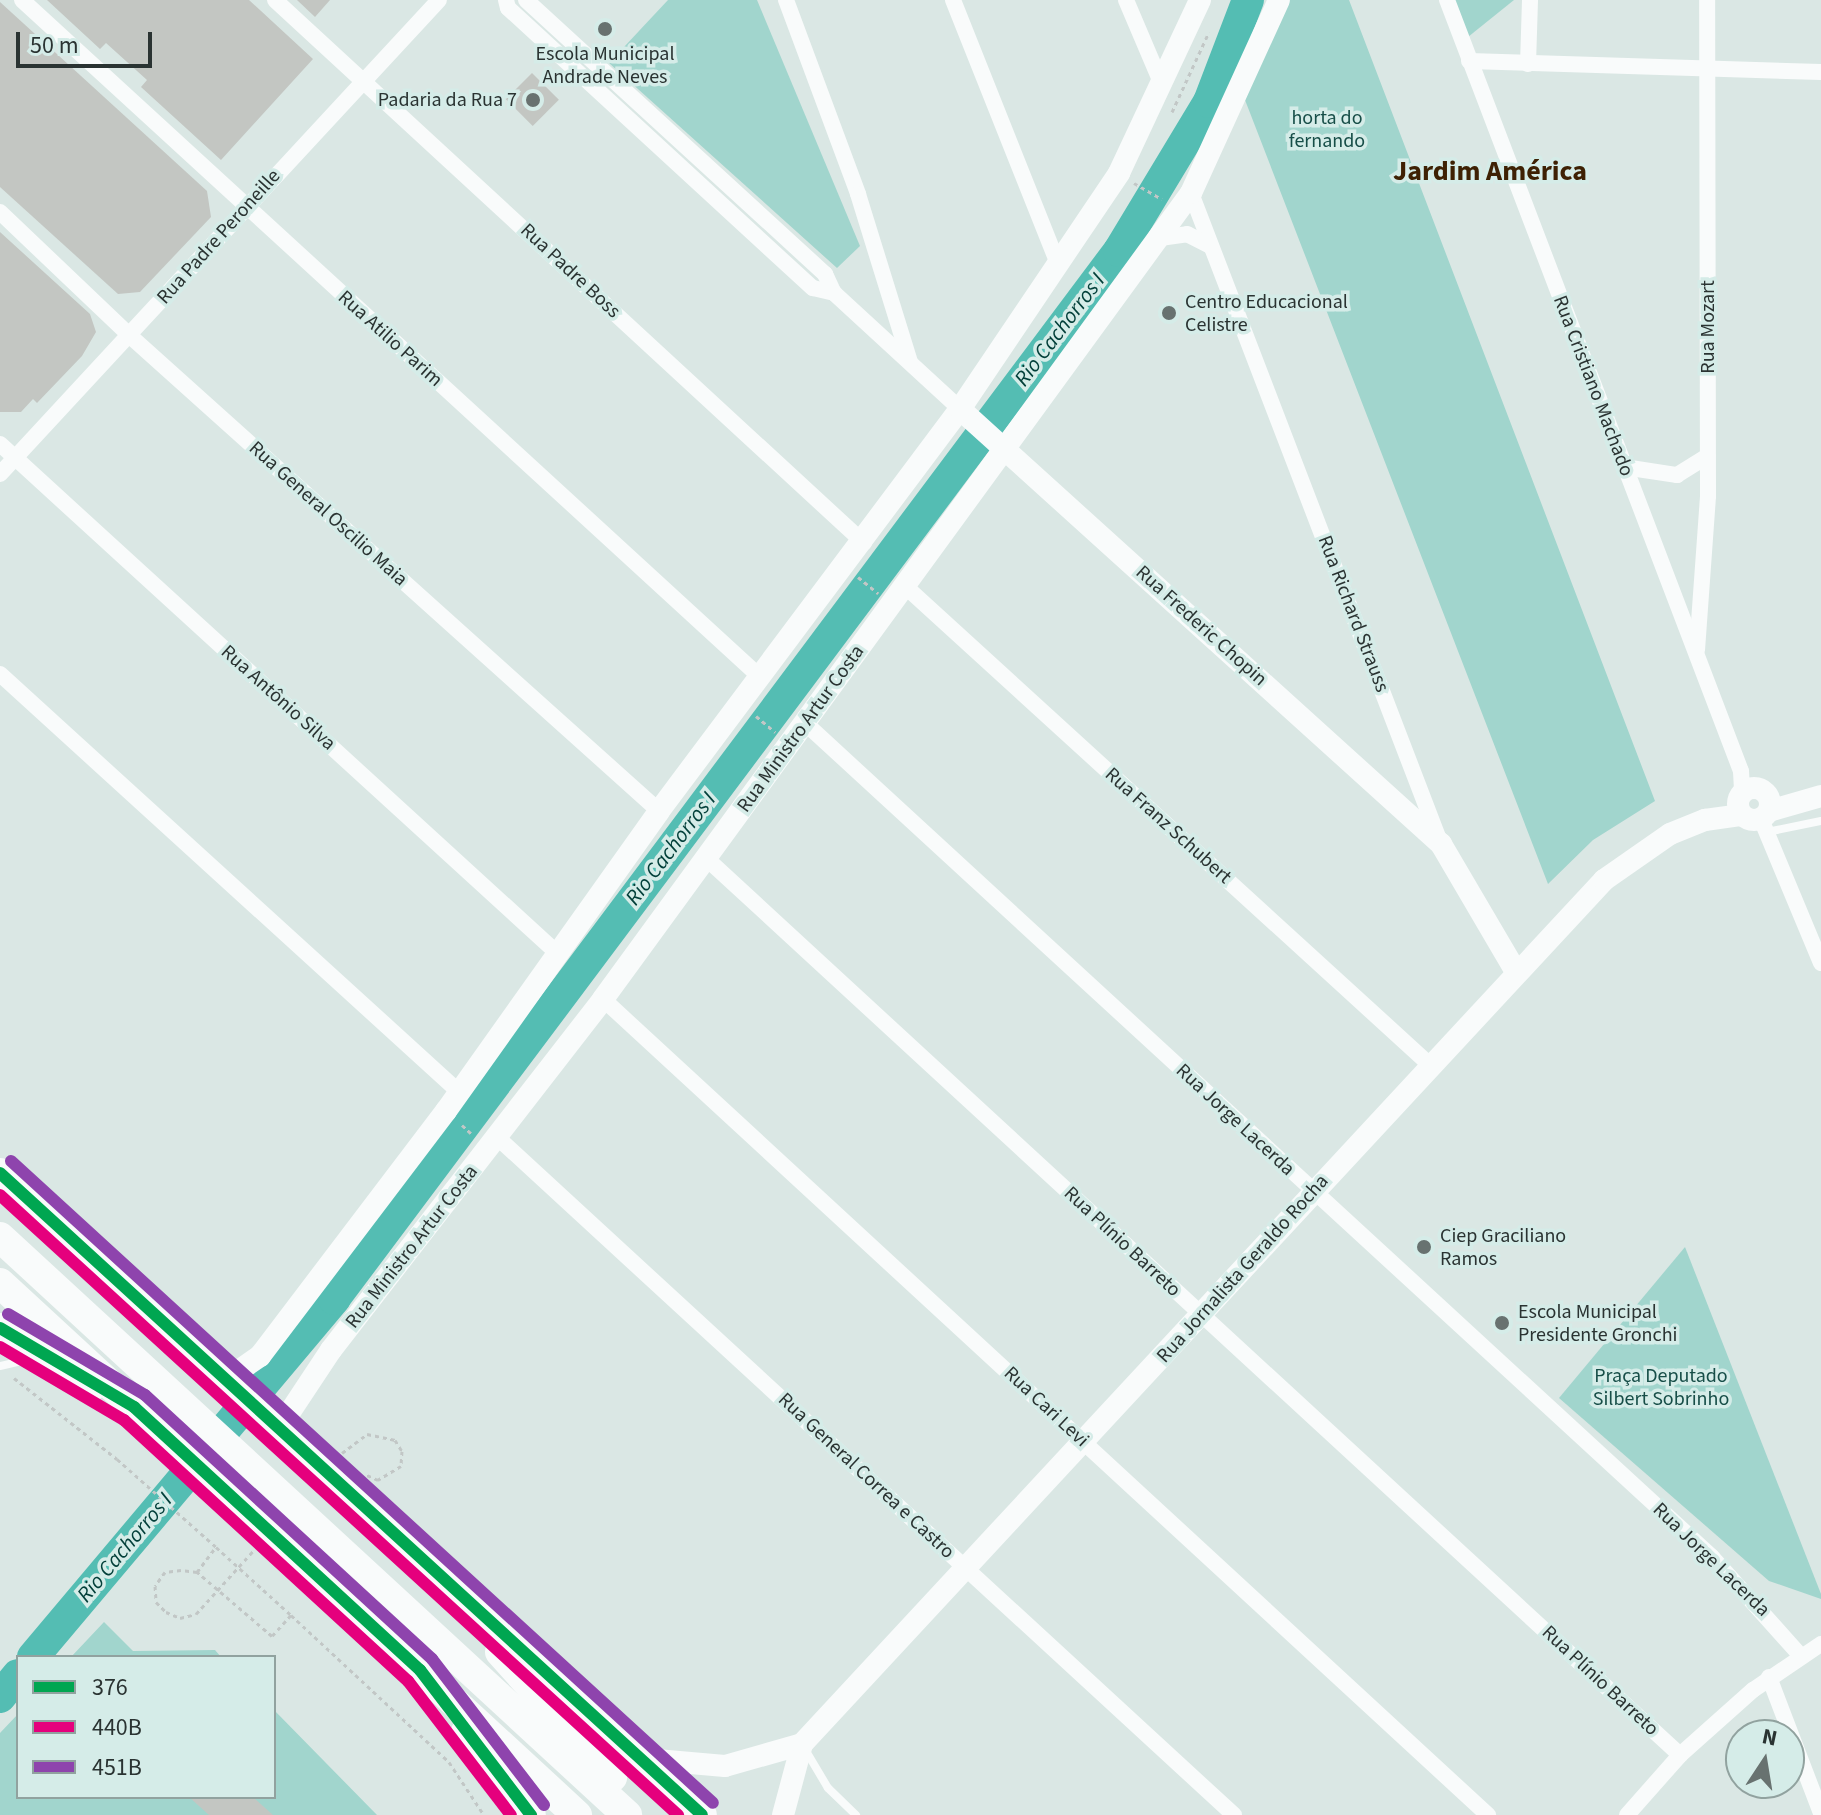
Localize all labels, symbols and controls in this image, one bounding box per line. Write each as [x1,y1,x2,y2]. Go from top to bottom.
scale bar [20,16,156,66]
marker: Escola Municipal Andrade Neves [596,20,614,38]
text: 50 m [30,28,79,63]
place label: Escola Municipal Andrade Neves [536,42,674,89]
place label: Padaria da Rua 7 [378,88,517,112]
marker: Padaria da Rua 7 [524,91,542,109]
park label: horta do fernando [1289,106,1365,153]
district label: Jardim América [1393,154,1587,188]
street label: Rua Padre Peroneille [152,165,286,309]
street label: Rua Padre Boss [515,219,625,323]
water label: Rio Cachorros I [1009,268,1111,392]
street label: Rua Mozart [1696,280,1720,374]
street label: Rua Atilio Parim [333,286,447,392]
place label: Centro Educacional Celistre [1185,290,1348,337]
street label: Rua Cristiano Machado [1547,292,1639,480]
marker: Centro Educacional Celistre [1160,304,1178,322]
street label: Rua General Oscilio Maia [244,436,412,592]
street label: Rua Richard Strauss [1312,532,1394,696]
street label: Rua Frederic Chopin [1130,561,1272,691]
street label: Rua Antônio Silva [216,640,340,756]
street label: Rua Ministro Artur Costa [732,641,870,817]
street label: Rua Franz Schubert [1100,763,1236,889]
water label: Rio Cachorros I [620,787,722,911]
street label: Rua Jorge Lacerda [1171,1059,1299,1181]
street label: Rua Ministro Artur Costa [341,1160,483,1334]
street label: Rua Jornalista Geraldo Rocha [1152,1170,1334,1368]
street label: Rua Plínio Barreto [1059,1182,1185,1302]
place label: Ciep Graciliano Ramos [1440,1224,1566,1271]
marker: Ciep Graciliano Ramos [1415,1238,1433,1256]
place label: Escola Municipal Presidente Gronchi [1518,1300,1677,1347]
marker: Escola Municipal Presidente Gronchi [1493,1314,1511,1332]
street label: Rua Cari Levi [999,1362,1093,1452]
park label: Praça Deputado Silbert Sobrinho [1593,1365,1729,1412]
street label: Rua General Correa e Castro [773,1388,959,1564]
water label: Rio Cachorros I [72,1488,178,1608]
street label: Rua Jorge Lacerda [1647,1498,1775,1622]
street label: Rua Plínio Barreto [1537,1621,1663,1741]
legend [16,1655,276,1799]
text: 376 [92,1670,128,1705]
text: 440B [92,1710,142,1745]
north arrow [1725,1719,1805,1799]
text: N [1759,1720,1780,1755]
text: 451B [92,1750,142,1785]

